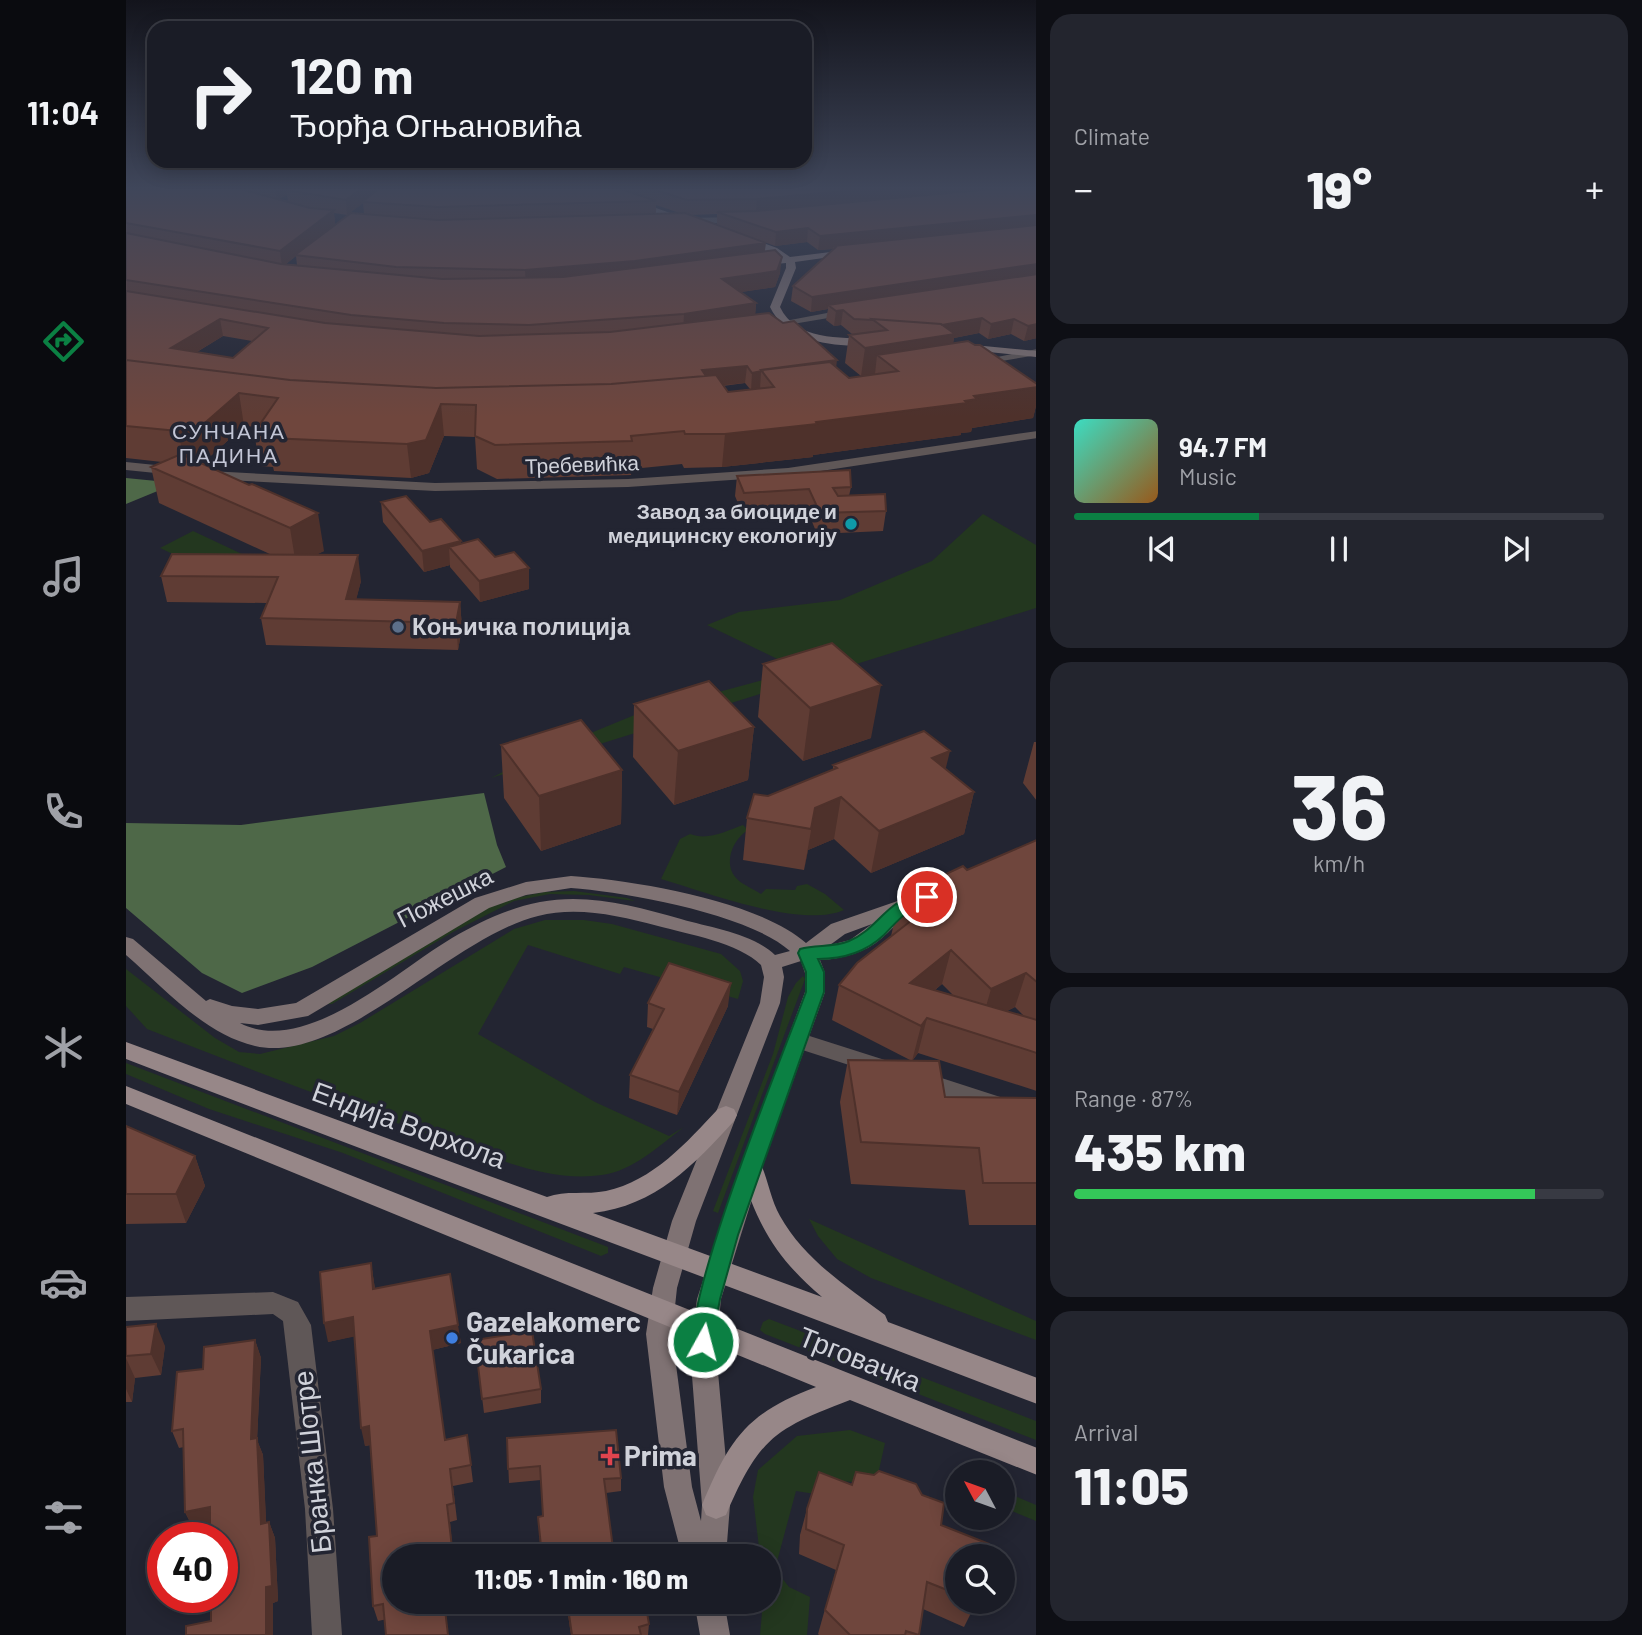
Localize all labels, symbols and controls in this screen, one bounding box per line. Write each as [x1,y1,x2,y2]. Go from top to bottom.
text: 120 m [290,45,413,104]
icon: right [175,49,266,140]
text: 11:04 [27,93,99,131]
text: Ђорђа Огњановића [290,105,582,143]
text: Climate [1074,122,1150,150]
text: 19° [1306,157,1372,219]
text: − [1074,165,1093,211]
text: + [1585,165,1604,211]
icon: directions [39,317,88,366]
district label: СУНЧАНА ПАДИНА [172,418,286,467]
text: 94.7 FM [1179,431,1267,462]
street label: Требевићка [524,449,640,478]
text: Music [1179,462,1237,490]
place label: Завод за биоциде и медицинску екологију [608,498,837,547]
marker: Завод за биоциде и медицинску екологију [843,516,859,532]
icon: previous [1143,530,1181,568]
icon: pause [1320,530,1358,568]
icon: next [1497,530,1535,568]
icon: music [39,552,88,601]
place label: Коњичка полиција [412,611,631,640]
marker: Коњичка полиција [390,619,406,635]
text: 36 [1290,749,1388,858]
icon: phone [39,787,88,836]
text: km/h [1313,849,1365,877]
street label: Пожешка [392,860,498,933]
pin [897,867,957,927]
icon: arrive [908,878,946,916]
icon: climate [39,1023,88,1072]
street label: Ендија Ворхола [308,1073,511,1175]
text: Range · 87% [1074,1084,1193,1112]
text: 435 km [1074,1119,1246,1181]
icon: car [39,1258,88,1307]
place label: Gazelakomerc Čukarica [466,1304,641,1370]
position arrow [666,1305,740,1379]
street label: Трговачка [794,1318,927,1398]
marker: Gazelakomerc Čukarica [444,1330,460,1346]
street label: Бранка Шотре [285,1369,338,1555]
text: Arrival [1074,1418,1138,1446]
place label: Prima [624,1438,697,1472]
marker: Prima [602,1448,618,1464]
text: 11:05 [1074,1453,1189,1515]
north arrow [945,1460,1015,1530]
map controls [945,1460,1015,1614]
icon: filters [39,1493,88,1542]
speed limit sign: 40 [147,1522,238,1613]
button: search [945,1544,1015,1614]
text: 11:05 · 1 min · 160 m [475,1563,688,1594]

